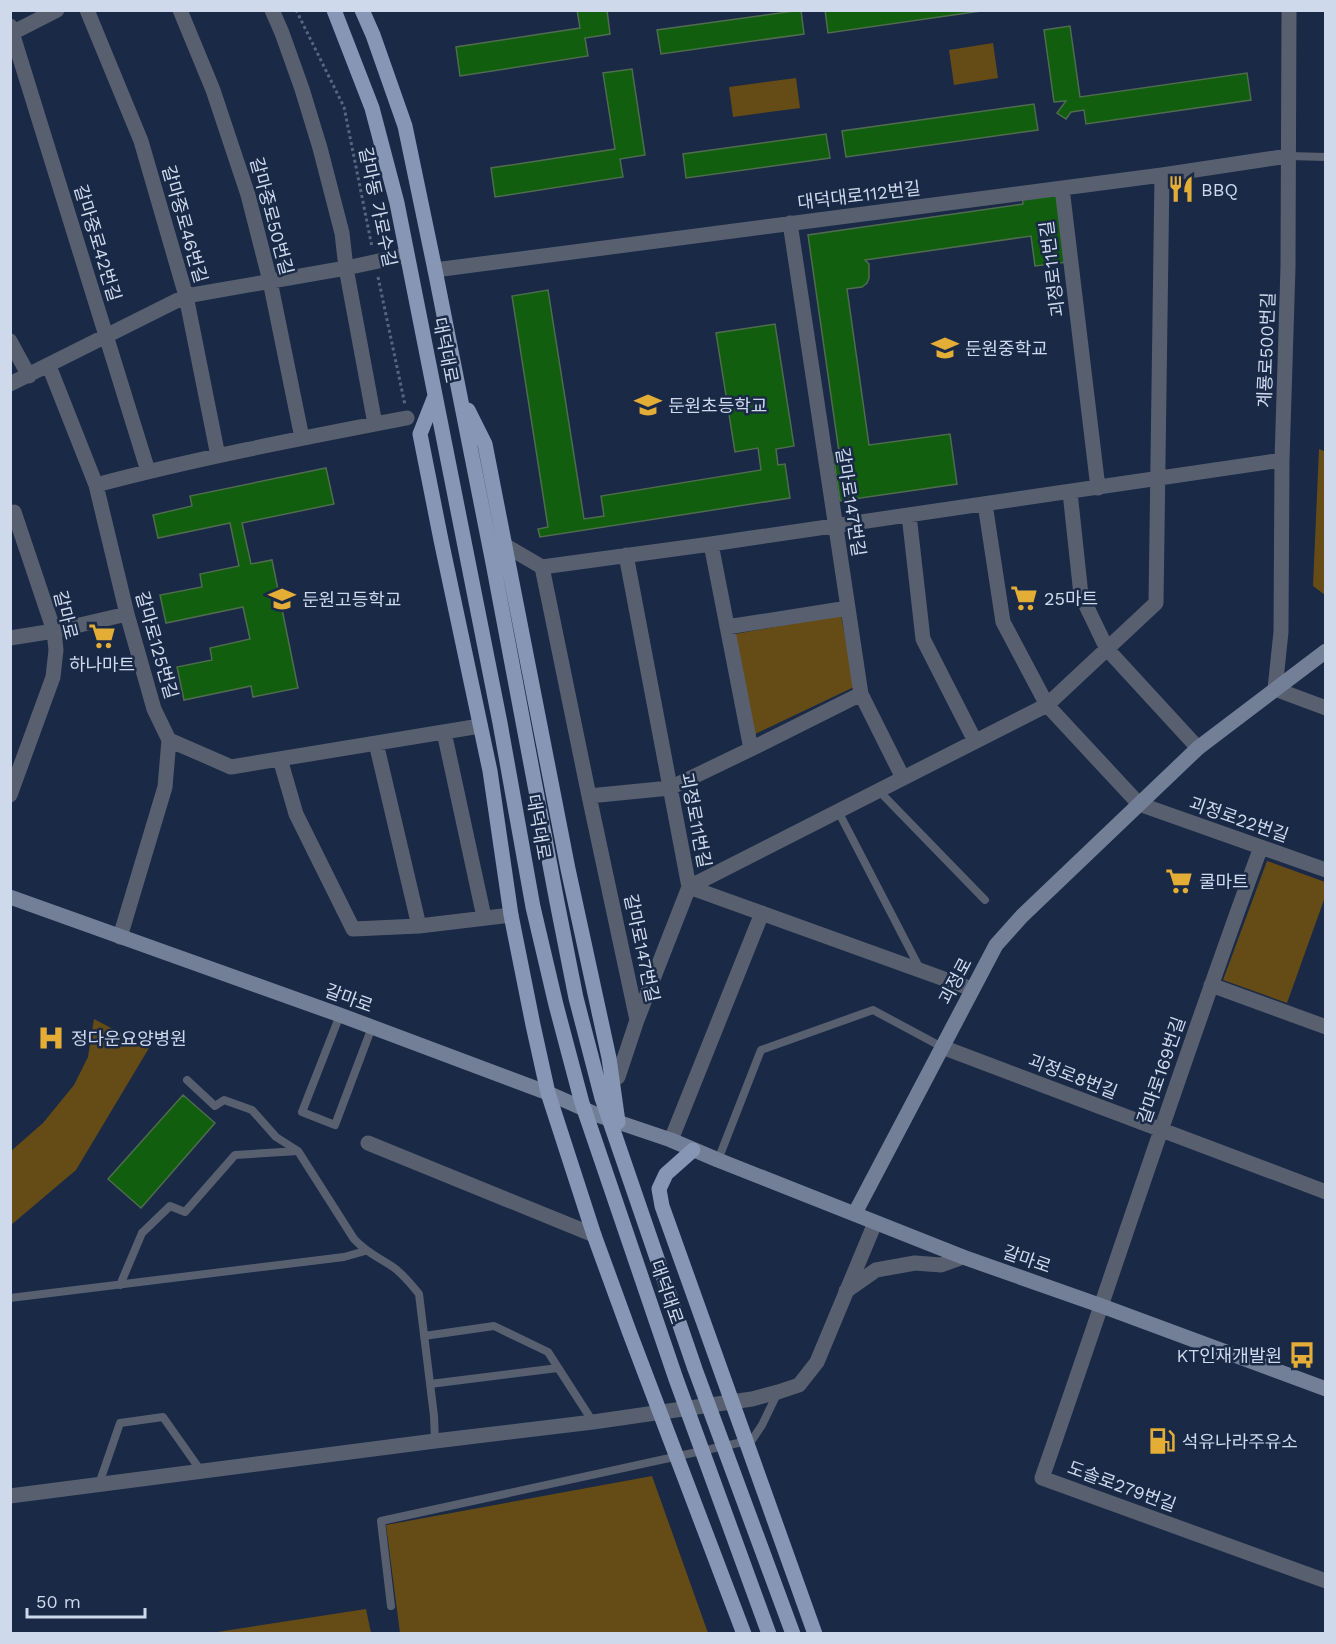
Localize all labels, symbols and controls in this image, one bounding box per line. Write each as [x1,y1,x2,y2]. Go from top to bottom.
street label: 갈마동 가로수길 [355,145,401,269]
street label: 갈마중로50번길 [246,155,298,277]
street label: 갈마중로46번길 [158,163,212,285]
restaurant icon: BBQ [1166,174,1196,204]
street label: 대덕대로112번길 [796,177,922,213]
place label: BBQ [1201,179,1238,200]
street label: 갈마중로42번길 [70,182,126,304]
street label: 괴정로11번길 [1036,220,1068,318]
street label: 계룡로500번길 [1253,292,1279,408]
street label: 대덕대로 [429,315,463,385]
school or university icon: 둔원중학교 [930,333,960,363]
place label: 둔원중학교 [965,338,1048,359]
school or university icon: 둔원초등학교 [633,390,663,420]
place label: 둔원초등학교 [668,395,767,416]
street label: 갈마로147번길 [832,446,870,558]
supermarket icon: 25마트 [1009,583,1039,613]
school or university icon: 둔원고등학교 [267,584,297,614]
street label: 갈마로 [50,588,82,642]
place label: 25마트 [1044,588,1098,609]
street label: 갈마로125번길 [132,589,182,701]
place label: 둔원고등학교 [302,589,401,610]
supermarket icon: 하나마트 [87,621,117,651]
place label: 하나마트 [69,654,135,675]
street label: 괴정로11번길 [676,770,716,870]
street label: 괴정로22번길 [1187,792,1291,846]
street label: 대덕대로 [523,793,555,861]
supermarket icon: 쿨마트 [1164,866,1194,896]
place label: 쿨마트 [1199,871,1249,892]
street label: 갈마로147번길 [620,892,664,1004]
street label: 괴정로 [934,954,976,1008]
street label: 갈마로 [322,980,376,1016]
street label: 갈마로169번길 [1133,1014,1189,1126]
hospital icon: 정다운요양병원 [36,1023,66,1053]
place label: 정다운요양병원 [71,1028,187,1049]
street label: 괴정로8번길 [1025,1049,1121,1103]
street label: 갈마로 [1000,1241,1054,1277]
street label: 대덕대로 [646,1257,688,1327]
bus stop icon: KT인재개발원 [1287,1340,1317,1370]
place label: KT인재개발원 [1177,1345,1282,1366]
fuel station icon: 석유나라주유소 [1147,1426,1177,1456]
place label: 석유나라주유소 [1182,1431,1298,1452]
street label: 도솔로279번길 [1065,1457,1179,1515]
scale bar [27,1581,146,1619]
text: 50 m [36,1591,81,1612]

